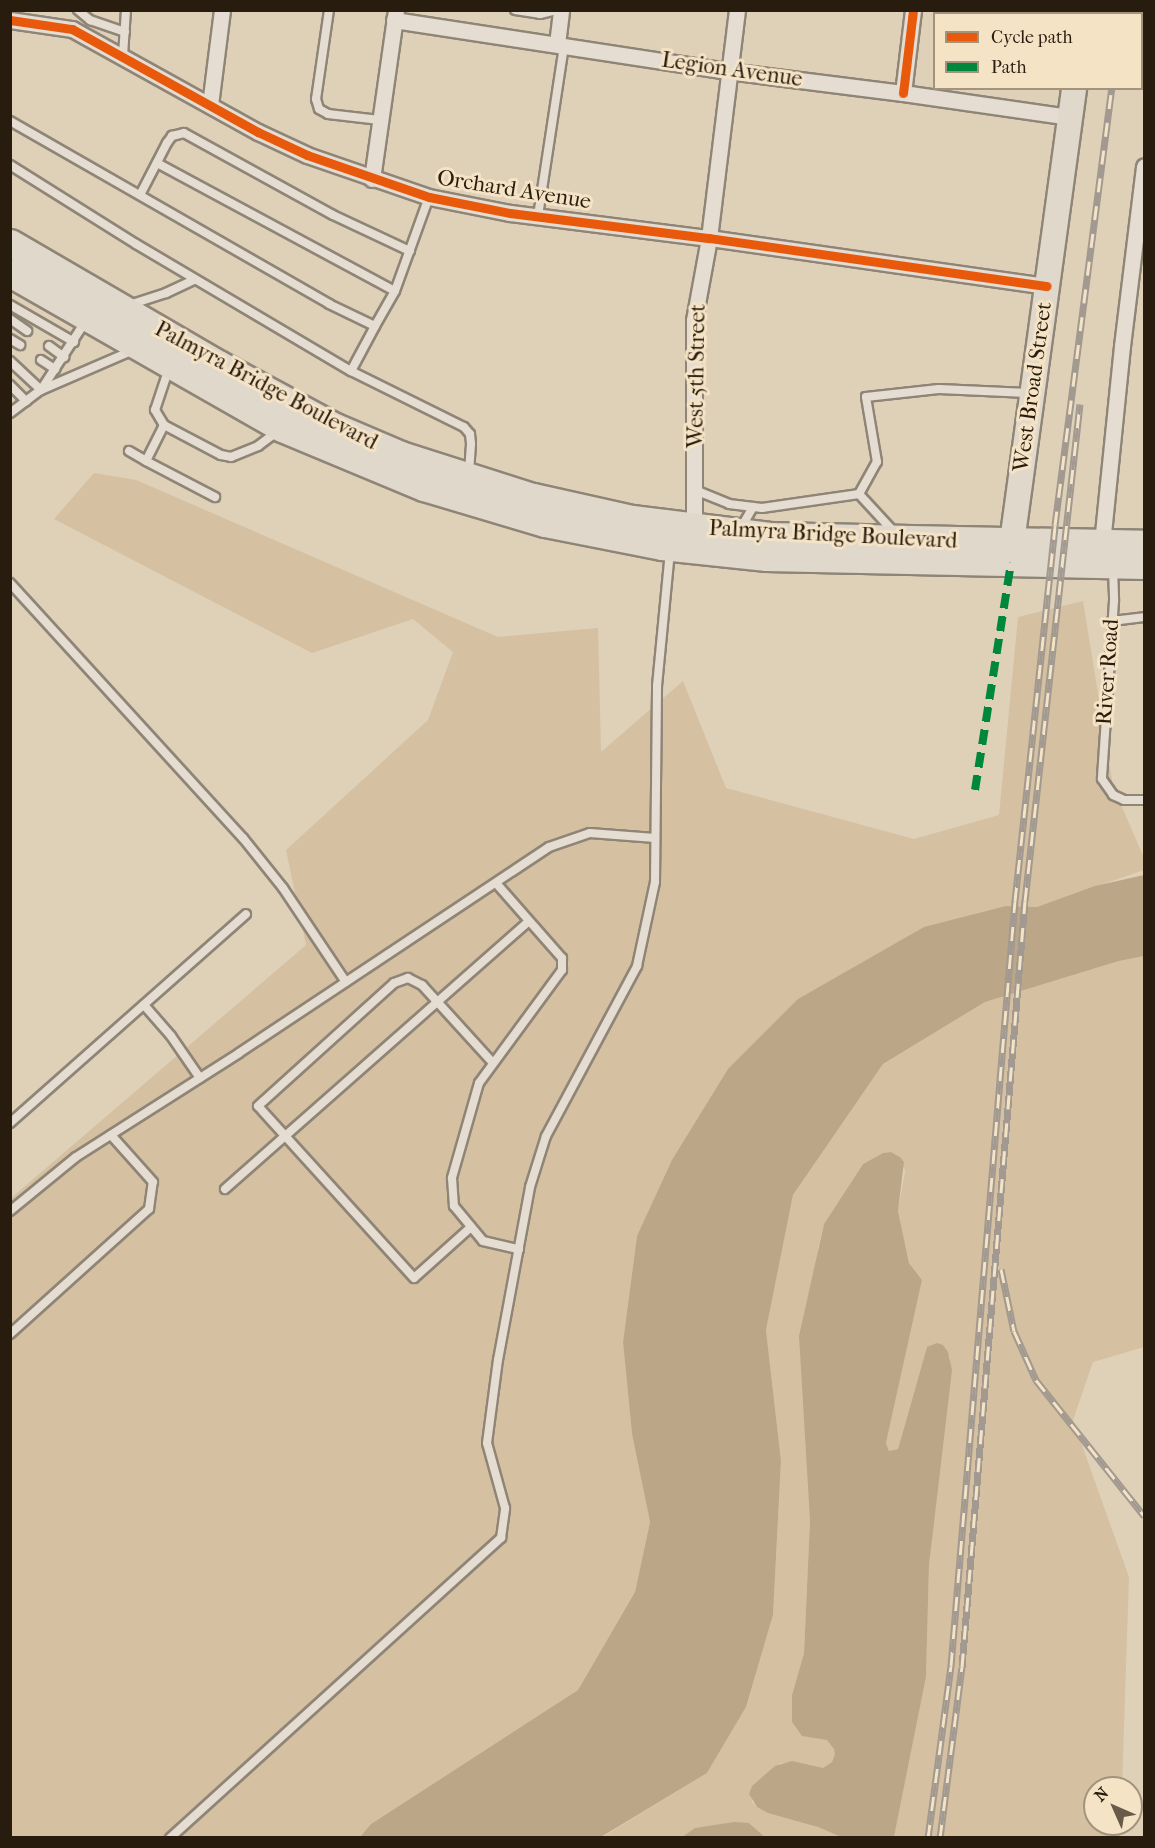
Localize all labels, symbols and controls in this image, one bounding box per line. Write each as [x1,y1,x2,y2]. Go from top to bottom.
legend [933,12,1143,90]
text: Cycle path [991,27,1072,48]
street label: Legion Avenue [660,47,804,93]
text: Path [991,57,1027,78]
street label: Orchard Avenue [435,165,593,215]
street label: West Broad Street [1008,300,1058,474]
street label: West 5th Street [683,304,711,448]
street label: Palmyra Bridge Boulevard [150,316,382,456]
street label: Palmyra Bridge Boulevard [708,515,958,555]
street label: River Road [1091,618,1125,726]
north arrow [1083,1776,1143,1836]
text: N [1090,1783,1112,1805]

